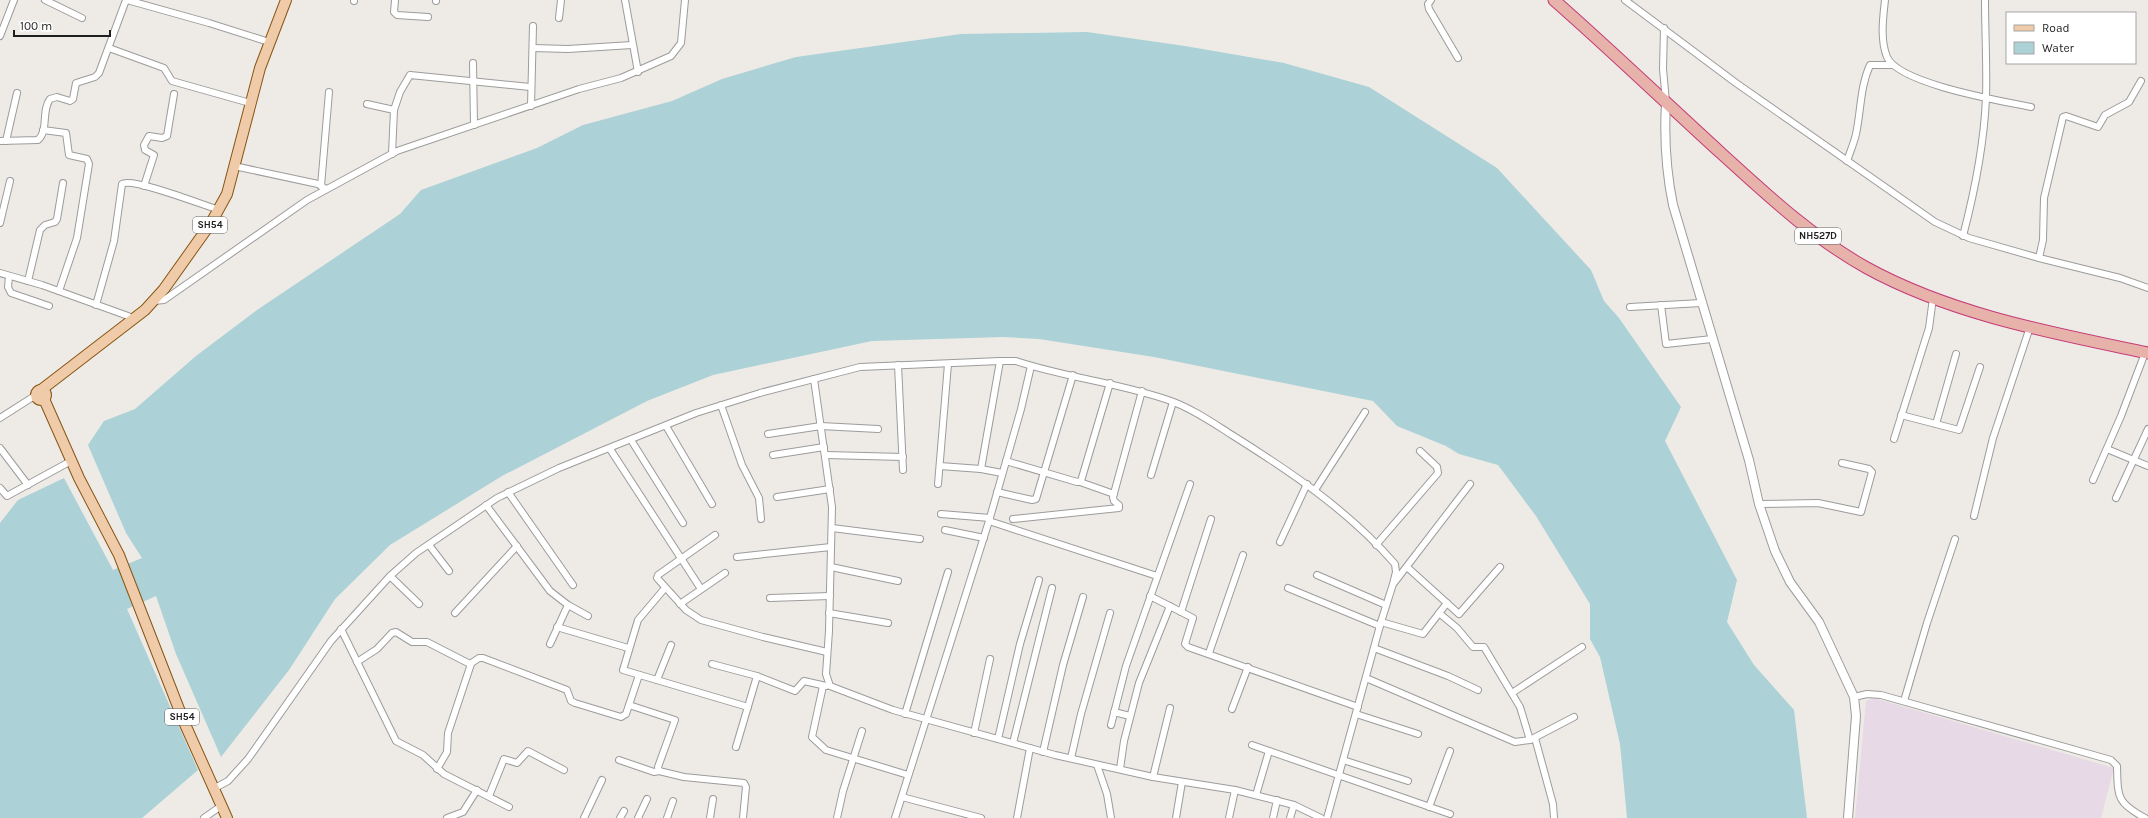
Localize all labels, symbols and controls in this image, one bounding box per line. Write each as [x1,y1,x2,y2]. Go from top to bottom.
scale bar [14,12,110,38]
legend [2006,12,2136,64]
text: 100 m [20,19,52,33]
text: Road [2042,21,2070,35]
text: Water [2042,41,2075,55]
road number: SH54 [193,217,227,233]
road number: NH527D [1795,228,1841,244]
road number: SH54 [165,709,199,725]

